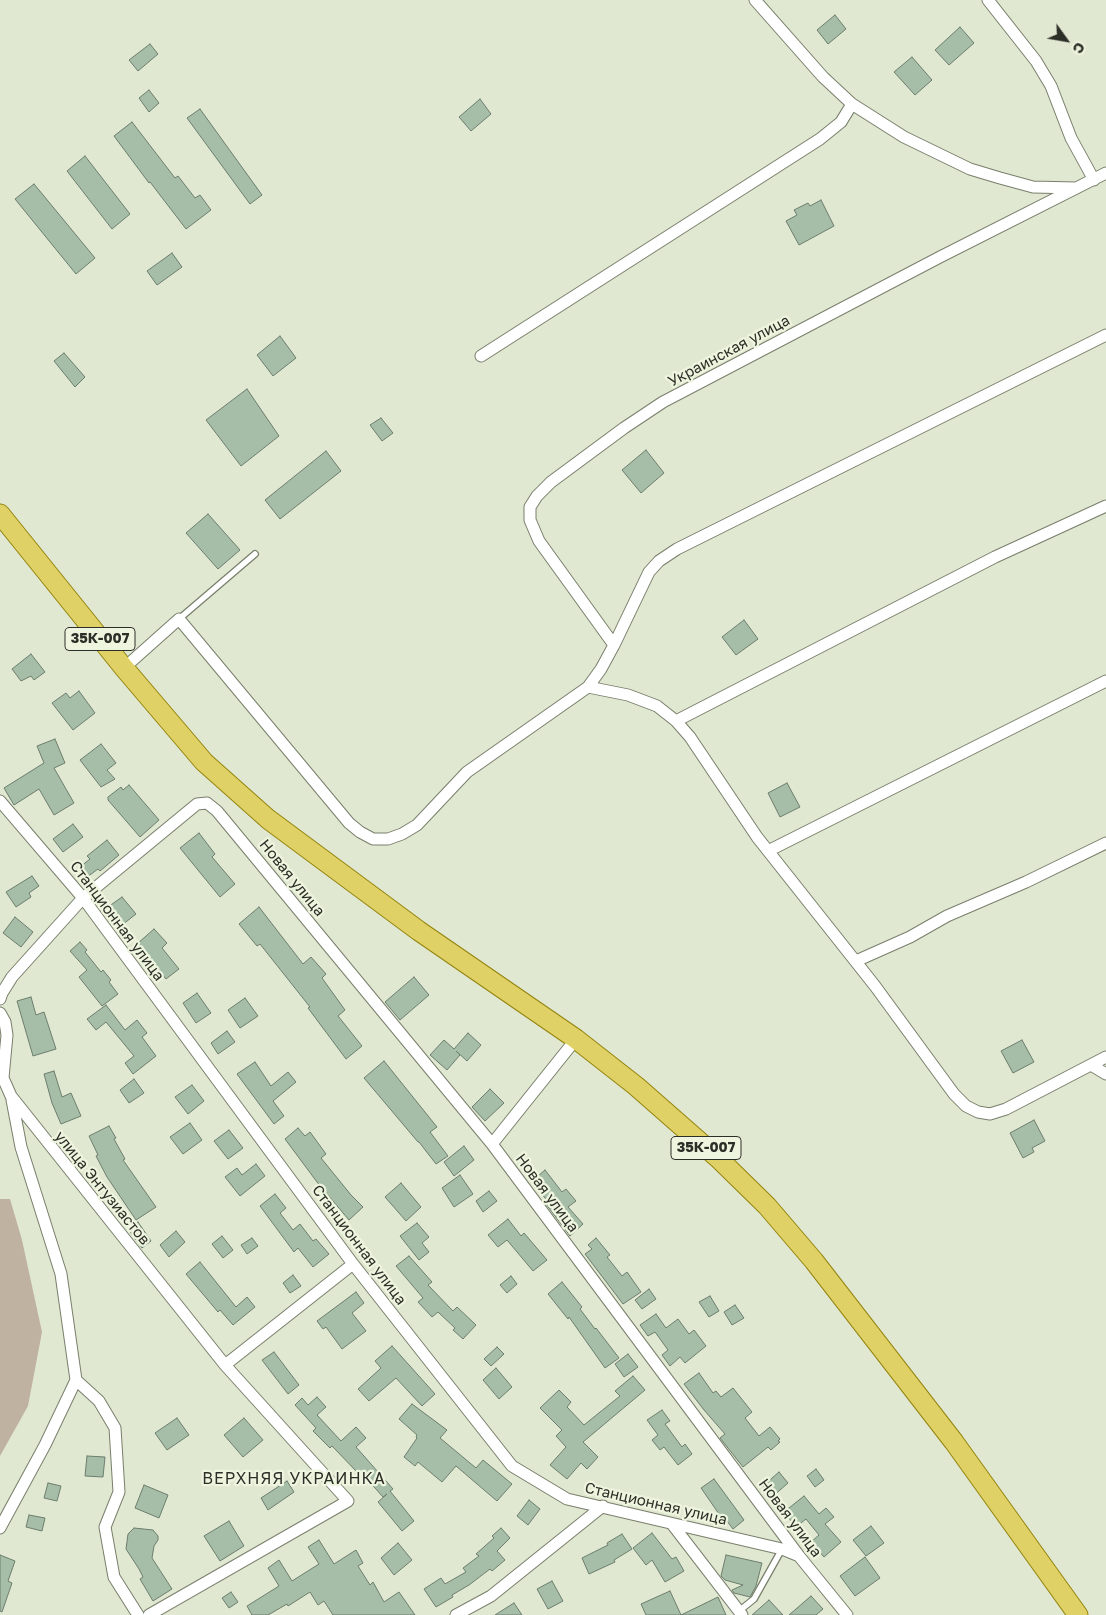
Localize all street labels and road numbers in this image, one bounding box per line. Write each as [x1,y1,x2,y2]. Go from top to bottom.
street label: Украинская улица [665,311,793,391]
road number: 35К-007 [65,628,135,650]
street label: Новая улица [256,836,328,920]
street label: Станционная улица [66,858,168,984]
street label: улица Энтузиастов [51,1127,153,1249]
road number: 35К-007 [671,1136,741,1160]
street label: Новая улица [512,1150,582,1236]
street label: Станционная улица [308,1182,410,1308]
street label: Новая улица [755,1475,825,1561]
street label: Станционная улица [583,1479,729,1529]

